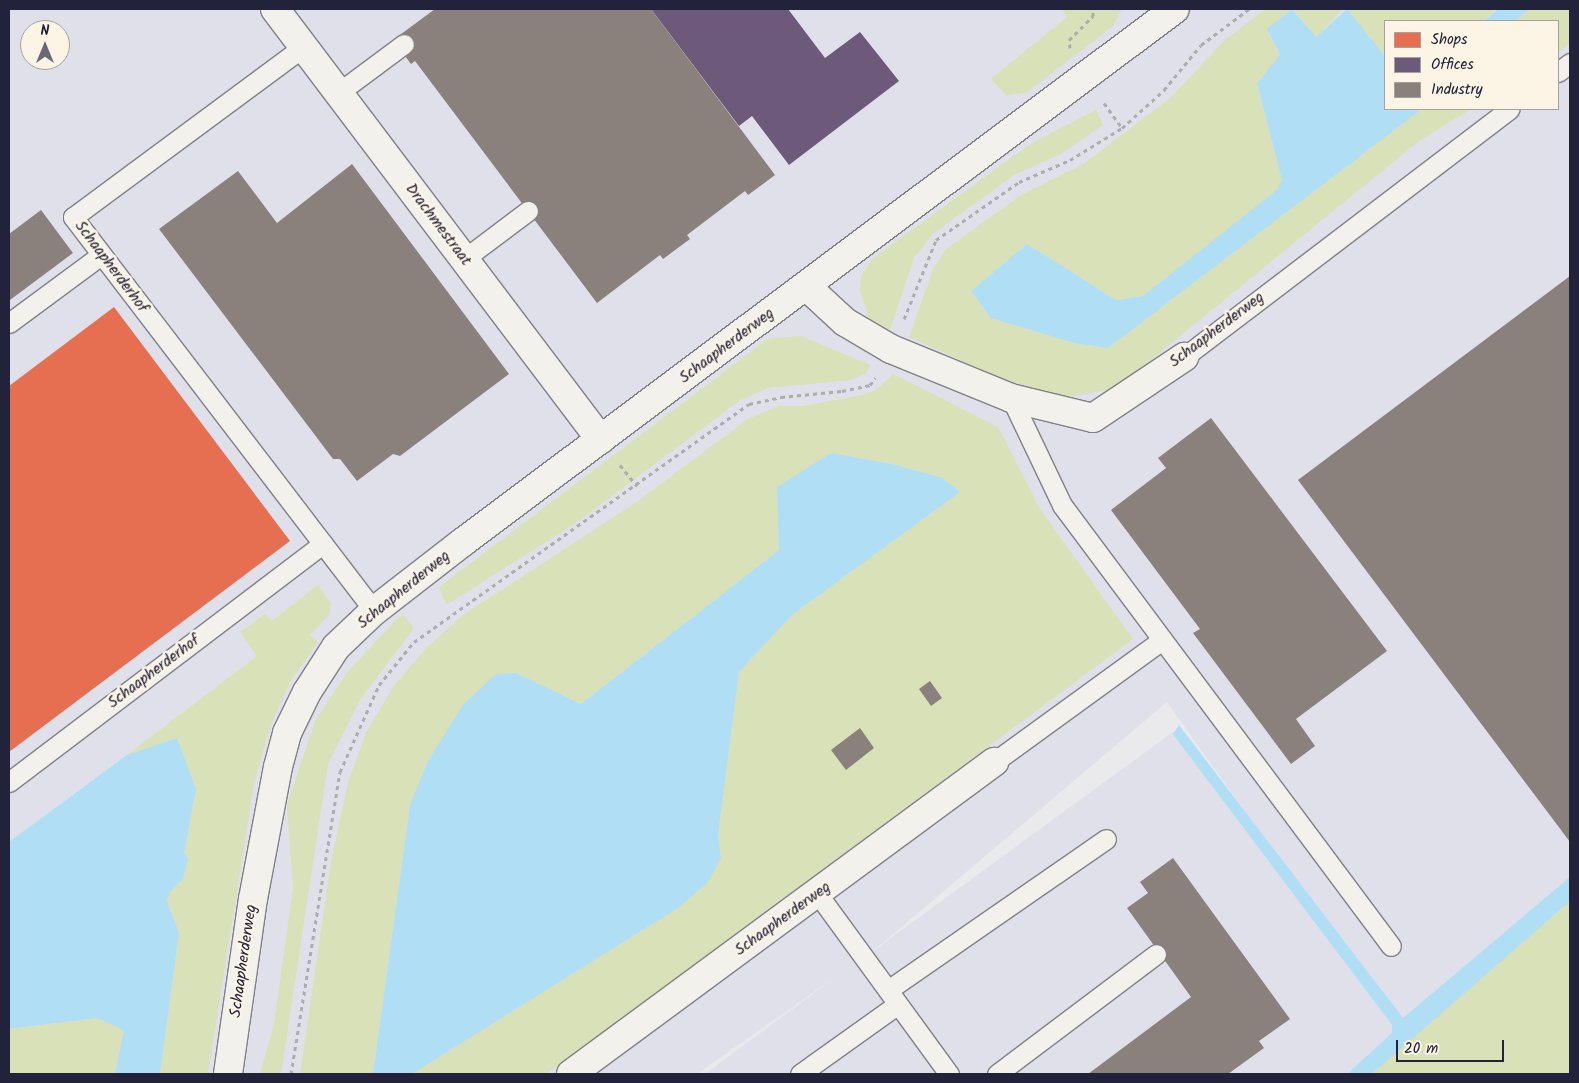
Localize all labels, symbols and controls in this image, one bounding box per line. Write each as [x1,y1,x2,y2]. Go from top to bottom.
north arrow [20,20,70,70]
text: N [41,20,49,42]
legend [1384,20,1559,110]
text: Shops [1431,28,1467,52]
text: Offices [1431,53,1474,77]
text: Industry [1431,78,1483,102]
street label: Drachmestraat [401,180,475,270]
street label: Schaapherderhof [70,217,152,317]
street label: Schaapherderweg [1166,288,1268,372]
street label: Schaapherderweg [676,304,778,388]
street label: Schaapherderweg [354,547,454,633]
street label: Schaapherderhof [104,631,204,713]
street label: Schaapherderweg [731,878,835,960]
street label: Schaapherderweg [227,903,261,1019]
scale bar [1399,1030,1506,1062]
text: 20 m [1404,1037,1438,1061]

